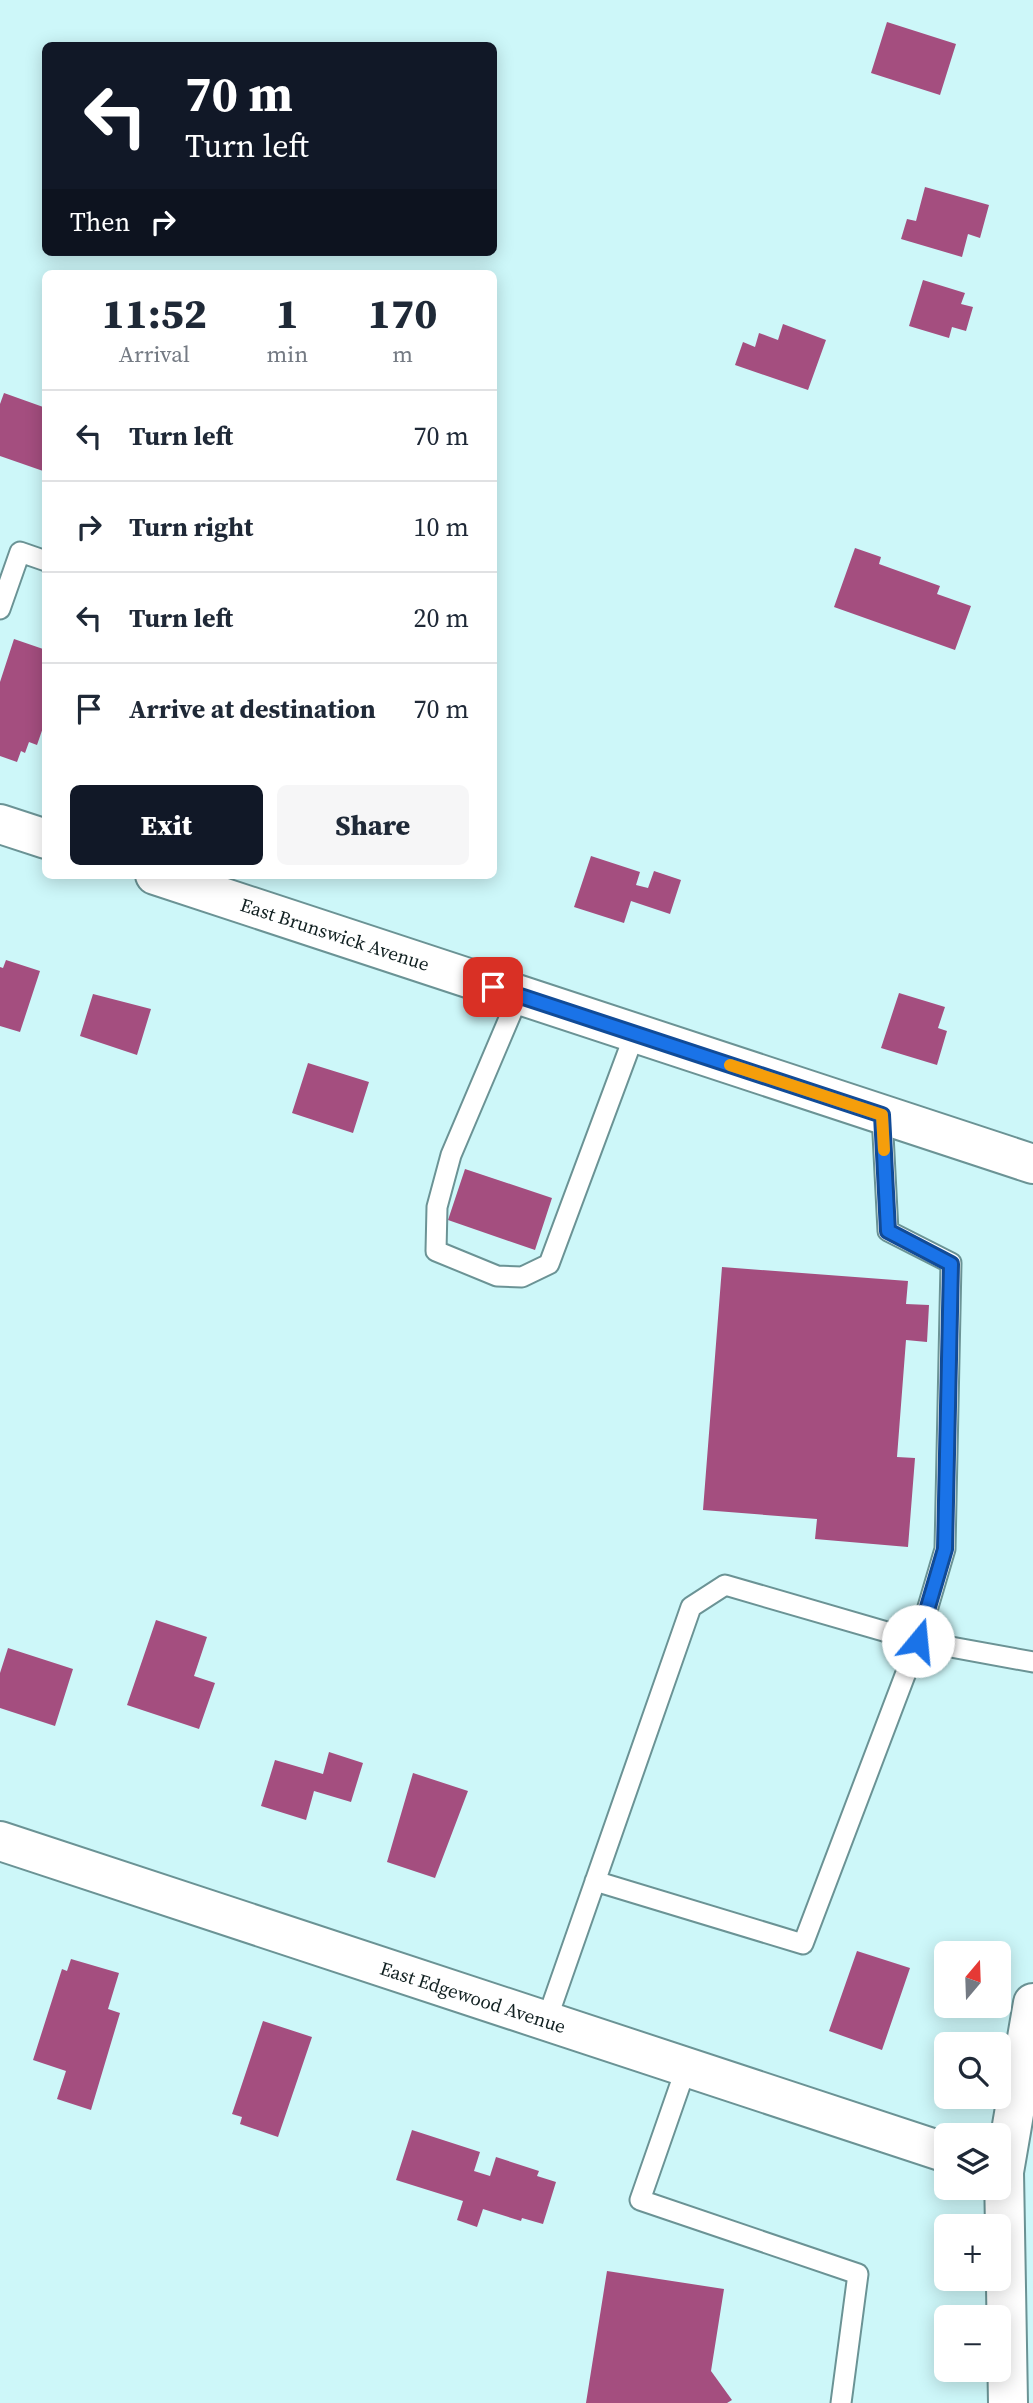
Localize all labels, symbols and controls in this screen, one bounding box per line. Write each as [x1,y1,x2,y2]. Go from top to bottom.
text: 70 m [185,60,293,127]
icon: left [70,70,161,161]
text: Turn left [185,124,309,168]
icon: right [144,203,182,241]
text: Then [70,204,130,240]
text: 11:52 [102,284,207,342]
text: 1 [276,284,299,342]
text: 170 [368,284,437,342]
text: Arrival [119,338,190,370]
text: min [267,338,308,370]
text: m [392,338,413,370]
icon: left [70,417,108,455]
text: Turn left [129,418,233,454]
text: 70 m [414,418,469,454]
icon: right [70,508,108,546]
text: Turn right [129,509,253,545]
text: 10 m [414,509,469,545]
icon: left [70,599,108,637]
text: Turn left [129,600,233,636]
text: 20 m [414,600,469,636]
icon: arrive [70,690,108,728]
text: Arrive at destination [129,691,376,727]
text: 70 m [414,691,469,727]
button: Exit [70,785,263,865]
button: Share [277,785,469,865]
street label: East Brunswick Avenue [237,891,433,977]
pin [463,957,523,1017]
icon: arrive [474,968,512,1006]
position arrow [881,1604,955,1678]
north arrow [934,1941,1012,2018]
map controls [934,1941,1011,2382]
street label: East Edgewood Avenue [377,1955,569,2039]
button: search [934,2032,1011,2109]
button: layers [934,2123,1011,2200]
button: + [934,2214,1011,2291]
button: − [934,2305,1011,2382]

